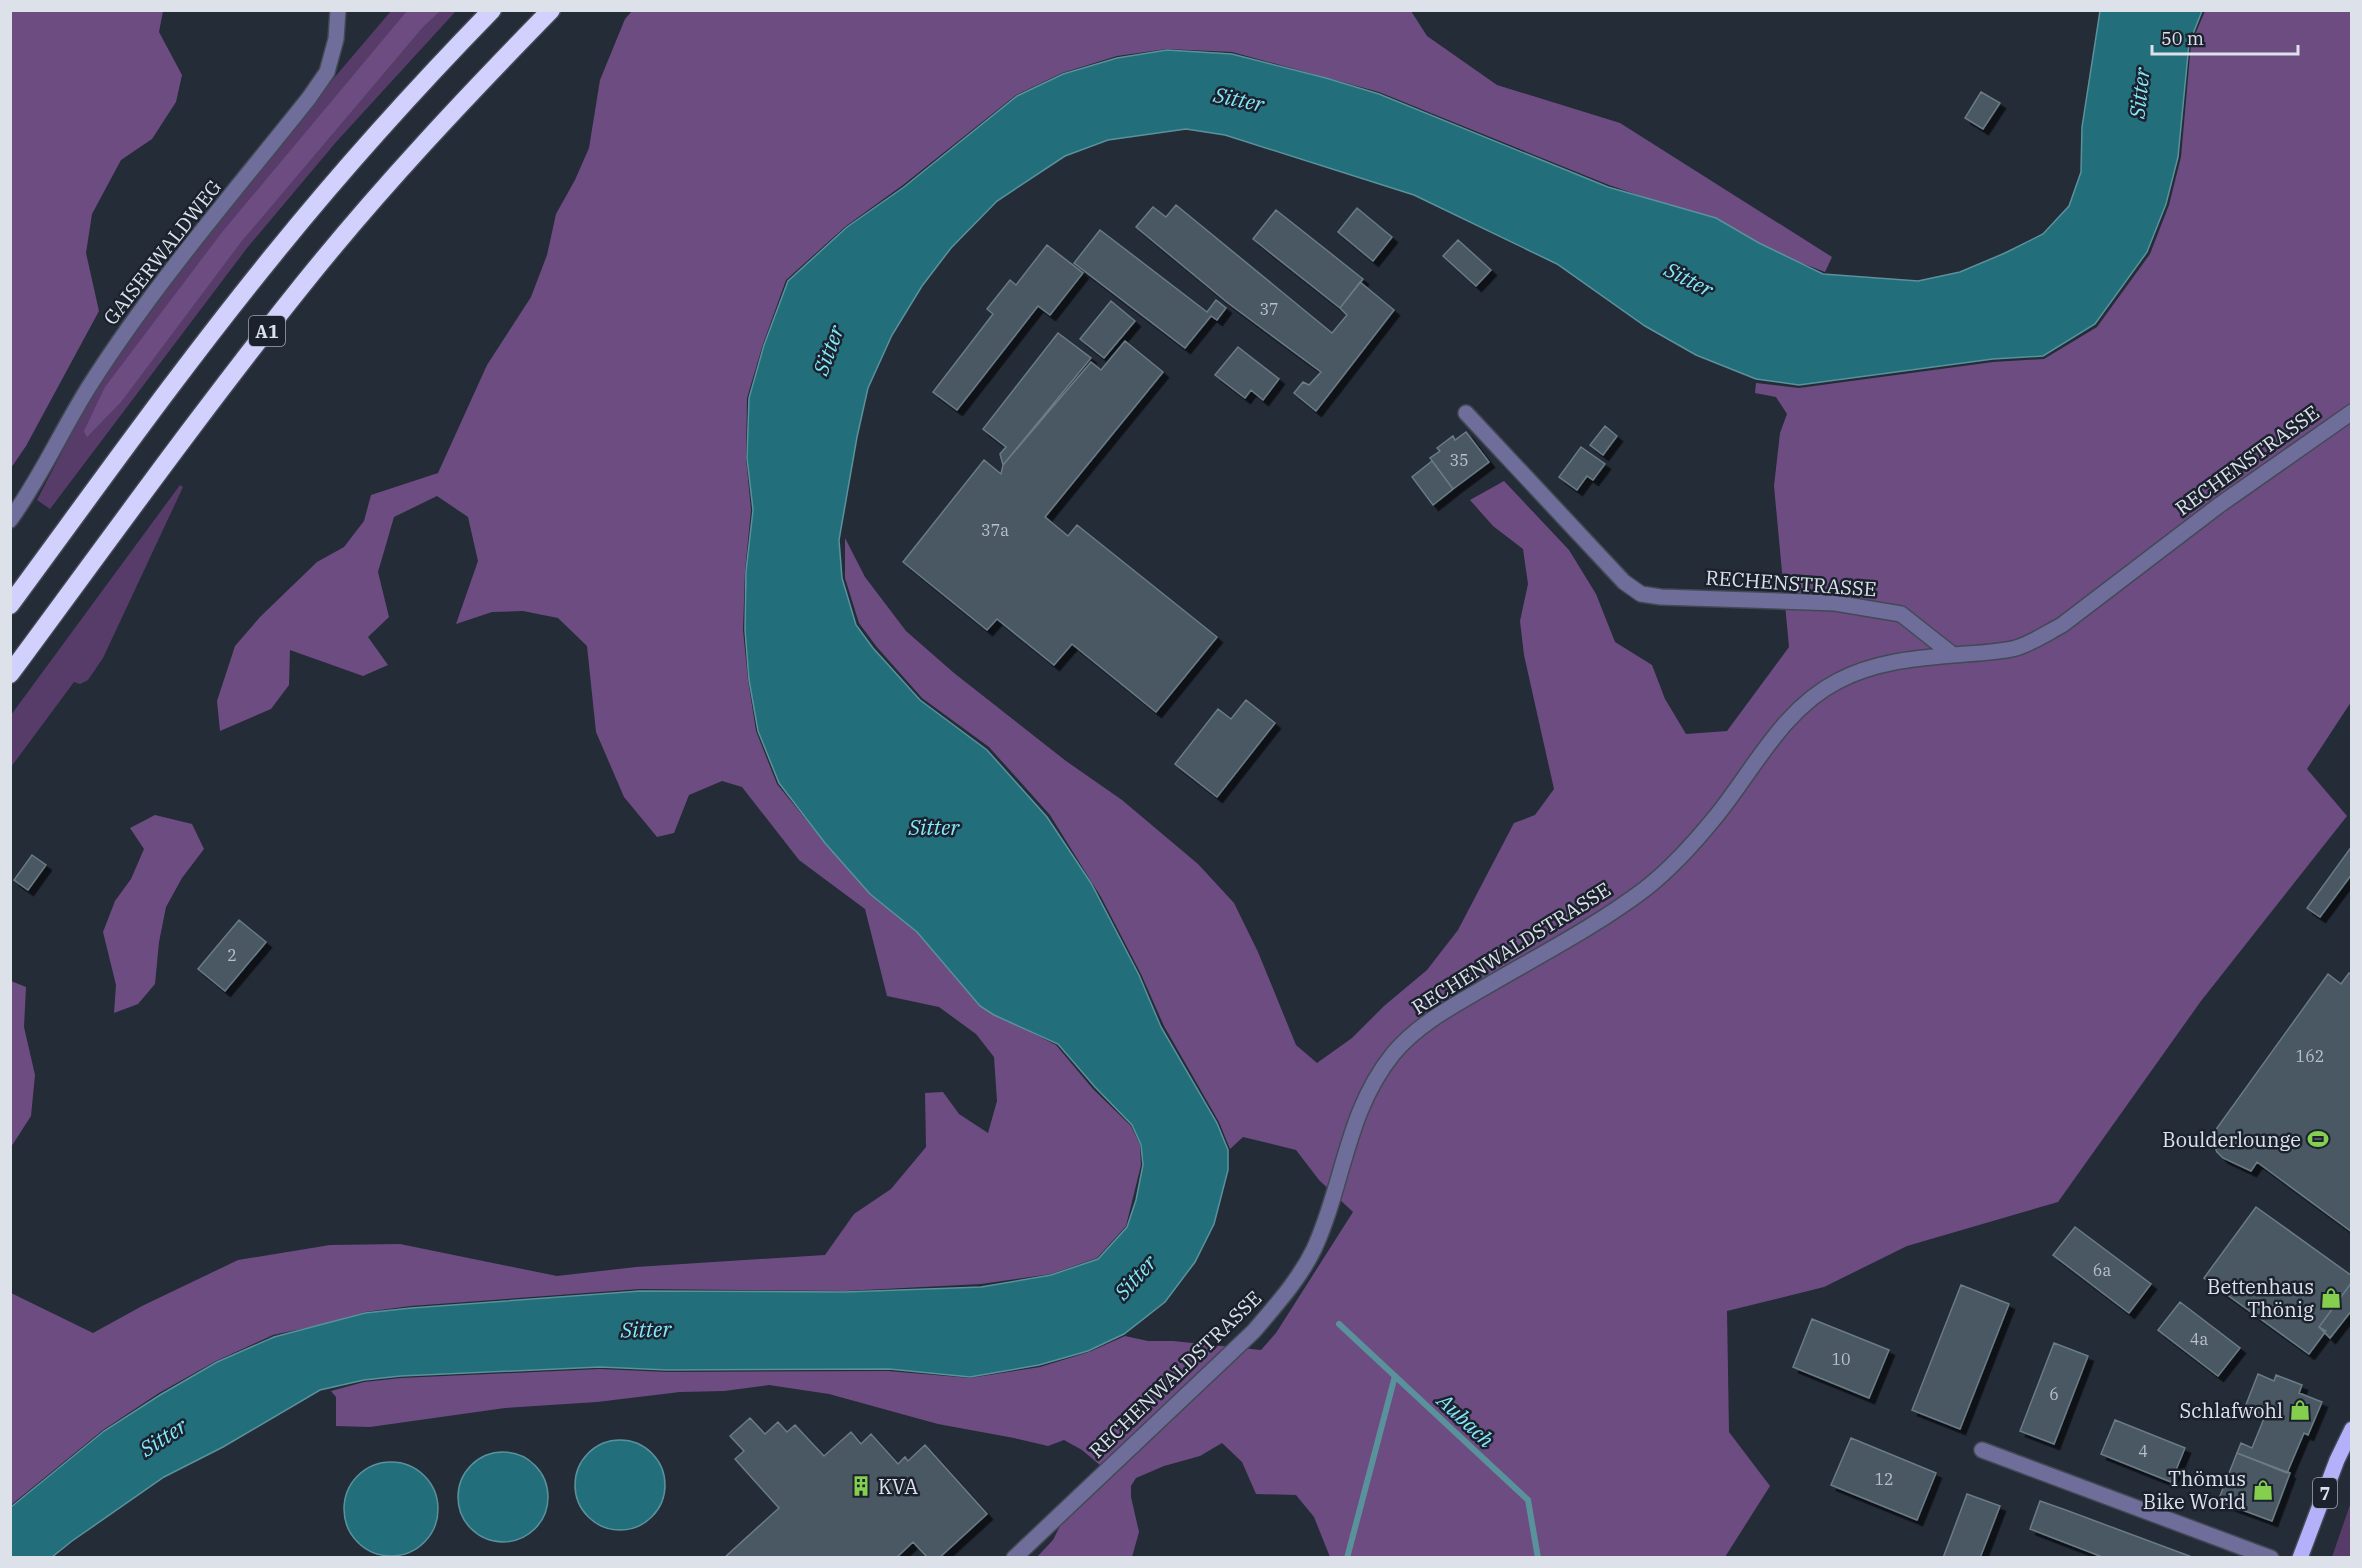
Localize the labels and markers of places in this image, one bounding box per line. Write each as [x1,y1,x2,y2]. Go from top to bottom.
place label: Boulderlounge [2162,1126,2301,1153]
sports icon: Boulderlounge [2306,1127,2330,1151]
place label: Bettenhaus Thönig [2207,1273,2314,1323]
shop icon: Bettenhaus Thönig [2319,1286,2343,1310]
place label: Schlafwohl [2180,1397,2283,1424]
shop icon: Schlafwohl [2288,1398,2312,1422]
place label: Thömus Bike World [2143,1465,2246,1515]
place label: KVA [878,1473,918,1500]
building icon: KVA [849,1474,873,1498]
shop icon: Thömus Bike World [2251,1478,2275,1502]

